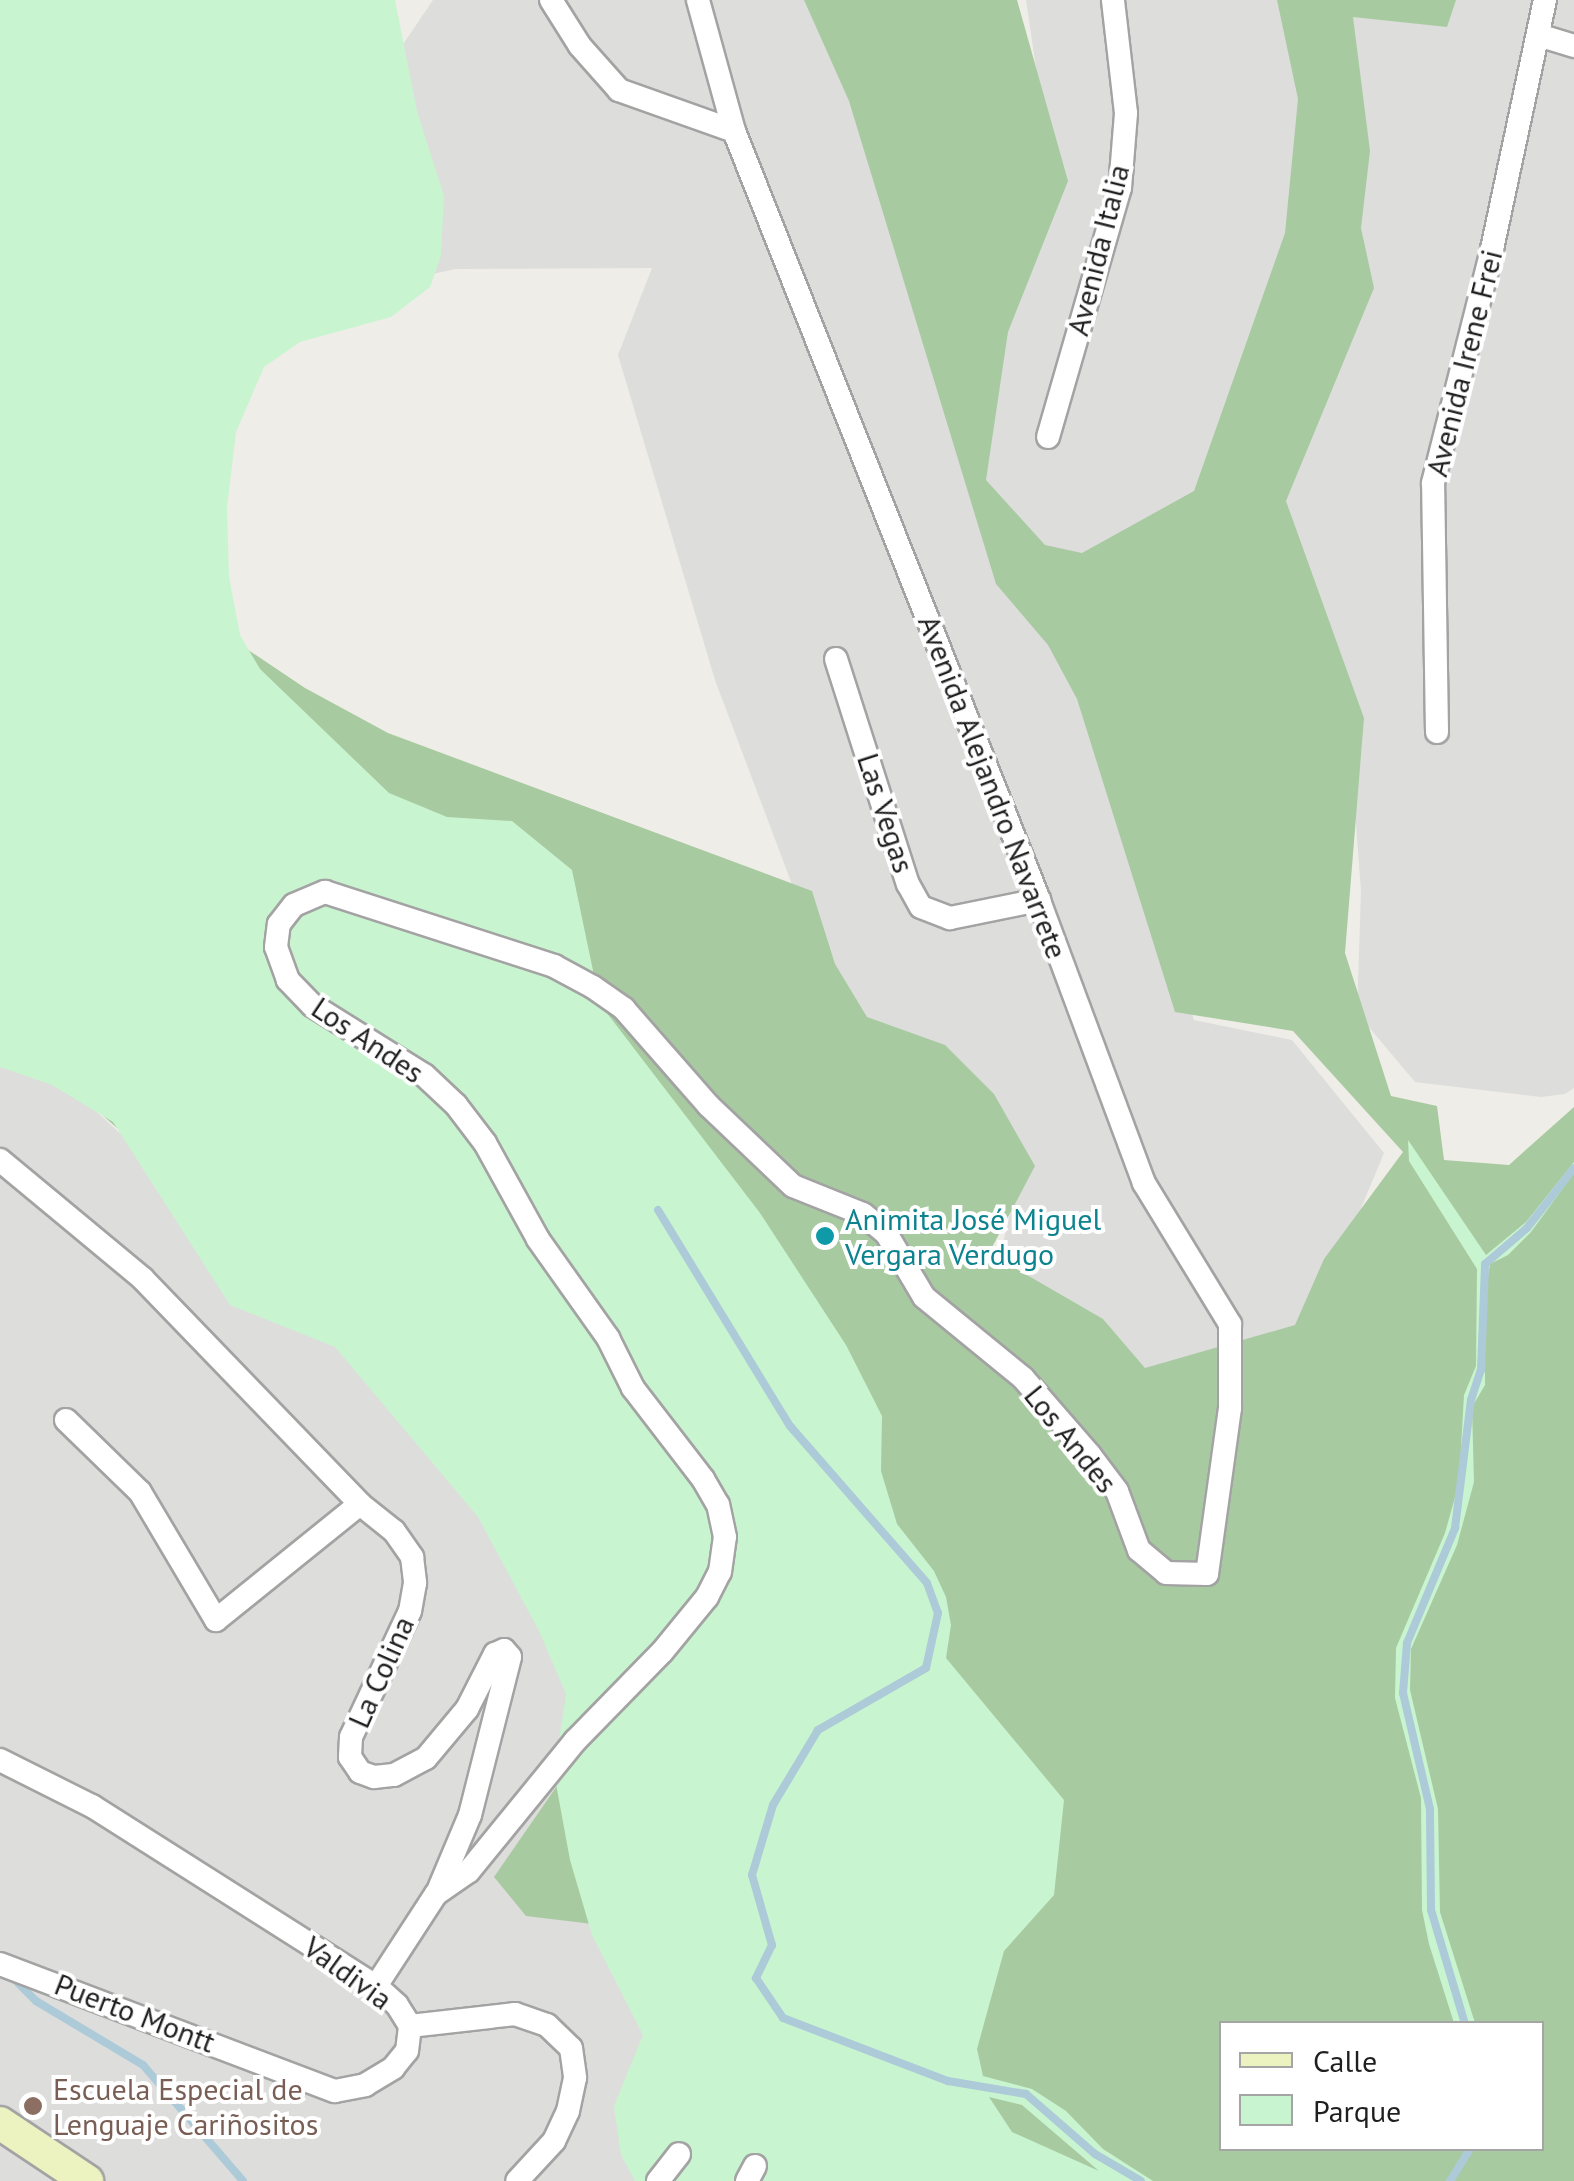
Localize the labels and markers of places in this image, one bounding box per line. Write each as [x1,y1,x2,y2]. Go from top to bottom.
place label: Animita José Miguel Vergara Verdugo [845,1201,1101,1272]
marker: Animita José Miguel Vergara Verdugo [814,1225,836,1247]
place label: Escuela Especial de Lenguaje Cariñositos [53,2071,318,2142]
marker: Escuela Especial de Lenguaje Cariñositos [22,2095,44,2117]

